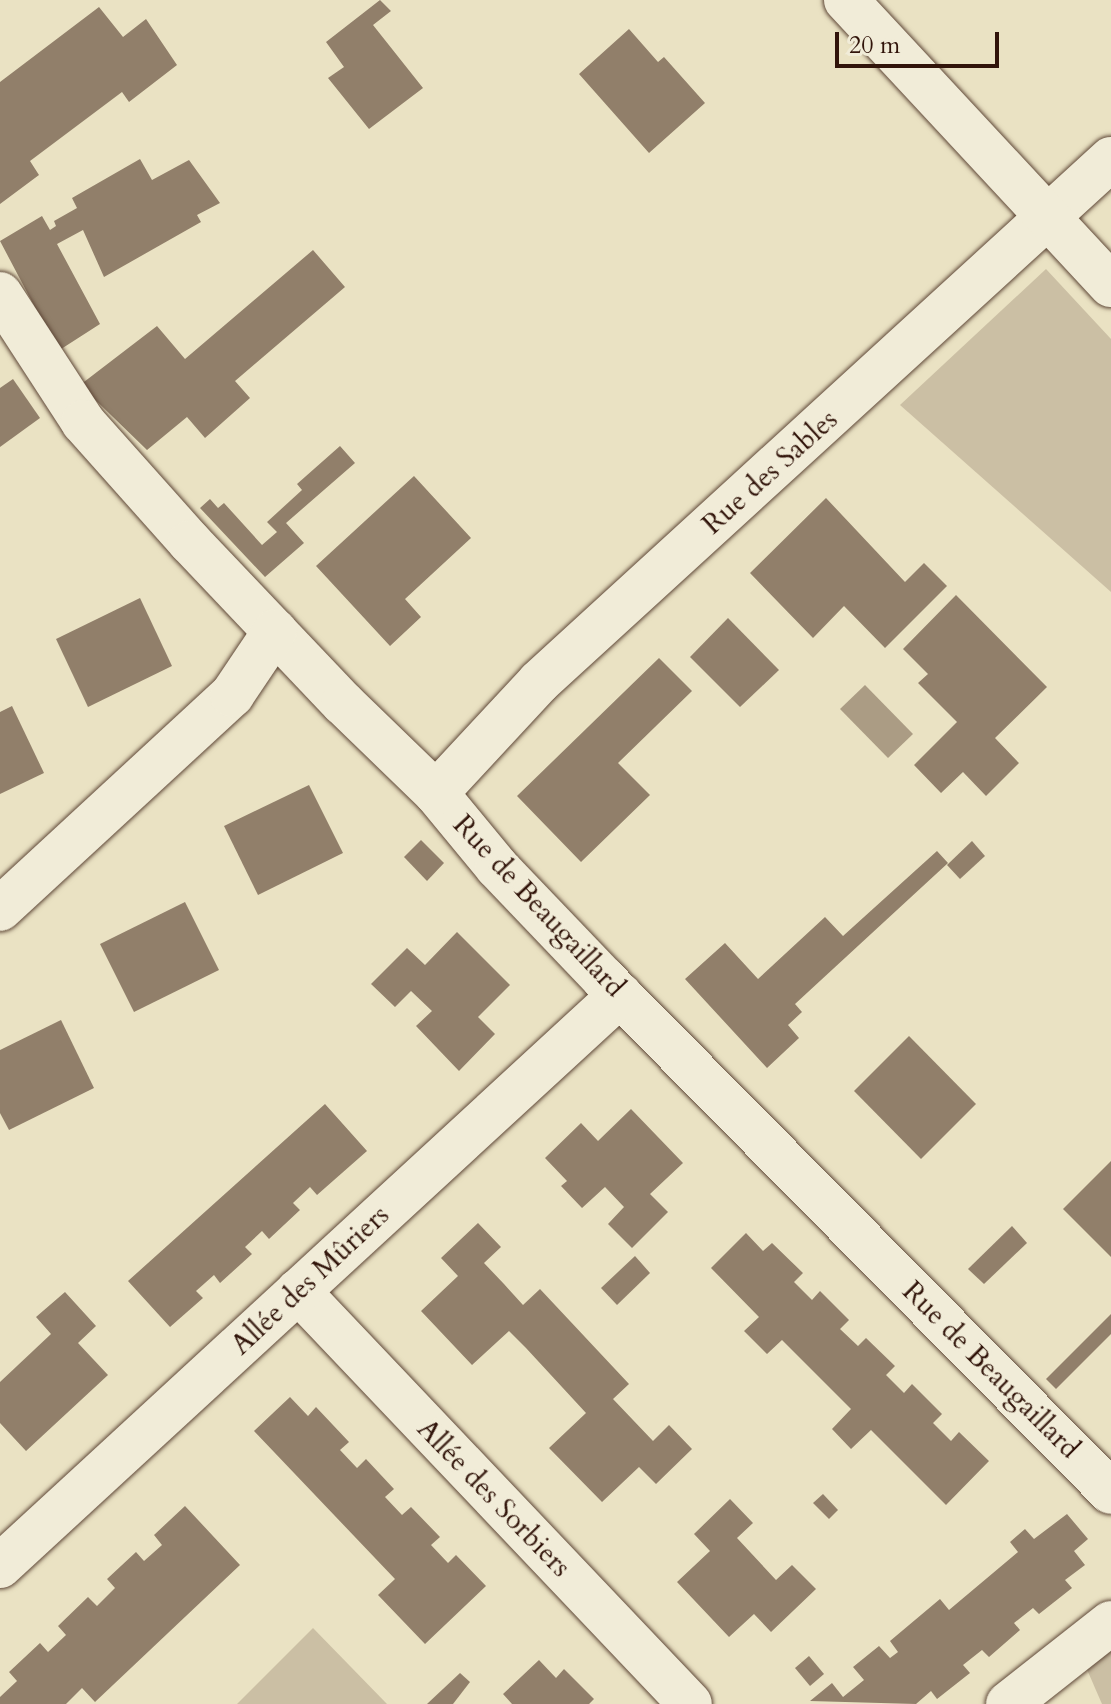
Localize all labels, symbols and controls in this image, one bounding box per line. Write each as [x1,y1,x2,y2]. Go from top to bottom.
scale bar [839,16,1003,66]
text: 20 m [849,29,900,62]
street label: Rue des Sables [696,403,844,541]
street label: Rue de Beaugaillard [446,808,632,1004]
street label: Allée des Mûriers [224,1198,396,1362]
street label: Rue de Beaugaillard [896,1275,1086,1465]
street label: Allée des Sorbiers [410,1412,578,1584]

